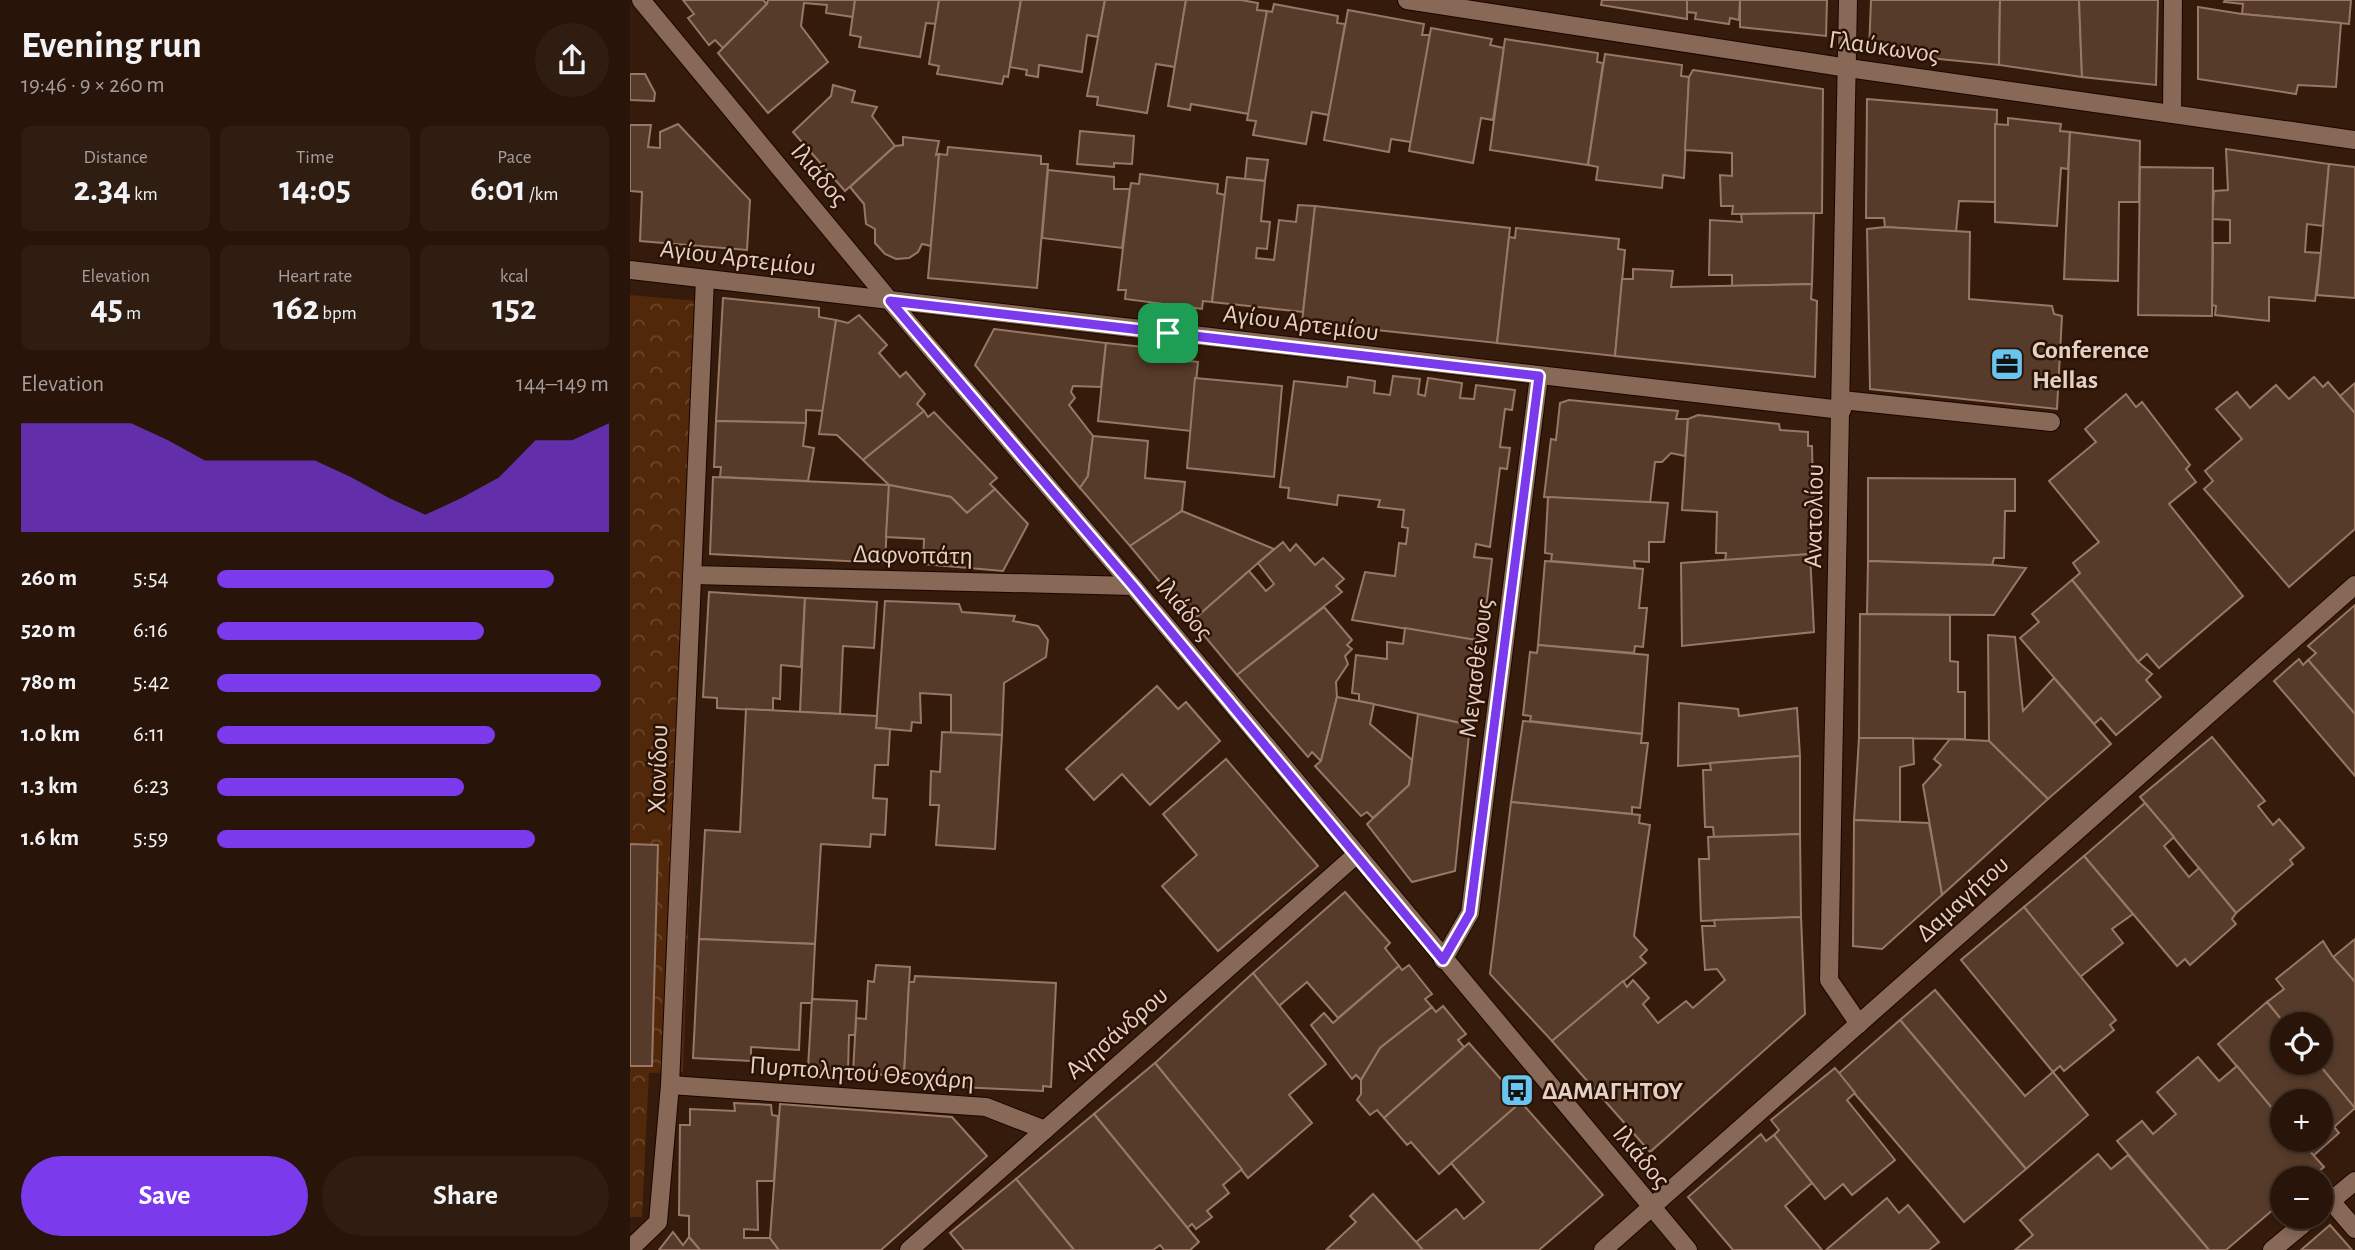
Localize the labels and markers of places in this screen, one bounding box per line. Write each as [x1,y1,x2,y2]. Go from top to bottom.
pin [1138,303,1198,363]
place label: Conference Hellas [2032,337,2149,393]
office icon: Conference Hellas [1988,345,2026,383]
bus stop icon: ΔΑΜΑΓHΤOY [1498,1071,1536,1109]
place label: ΔΑΜΑΓHΤOY [1542,1078,1683,1104]

